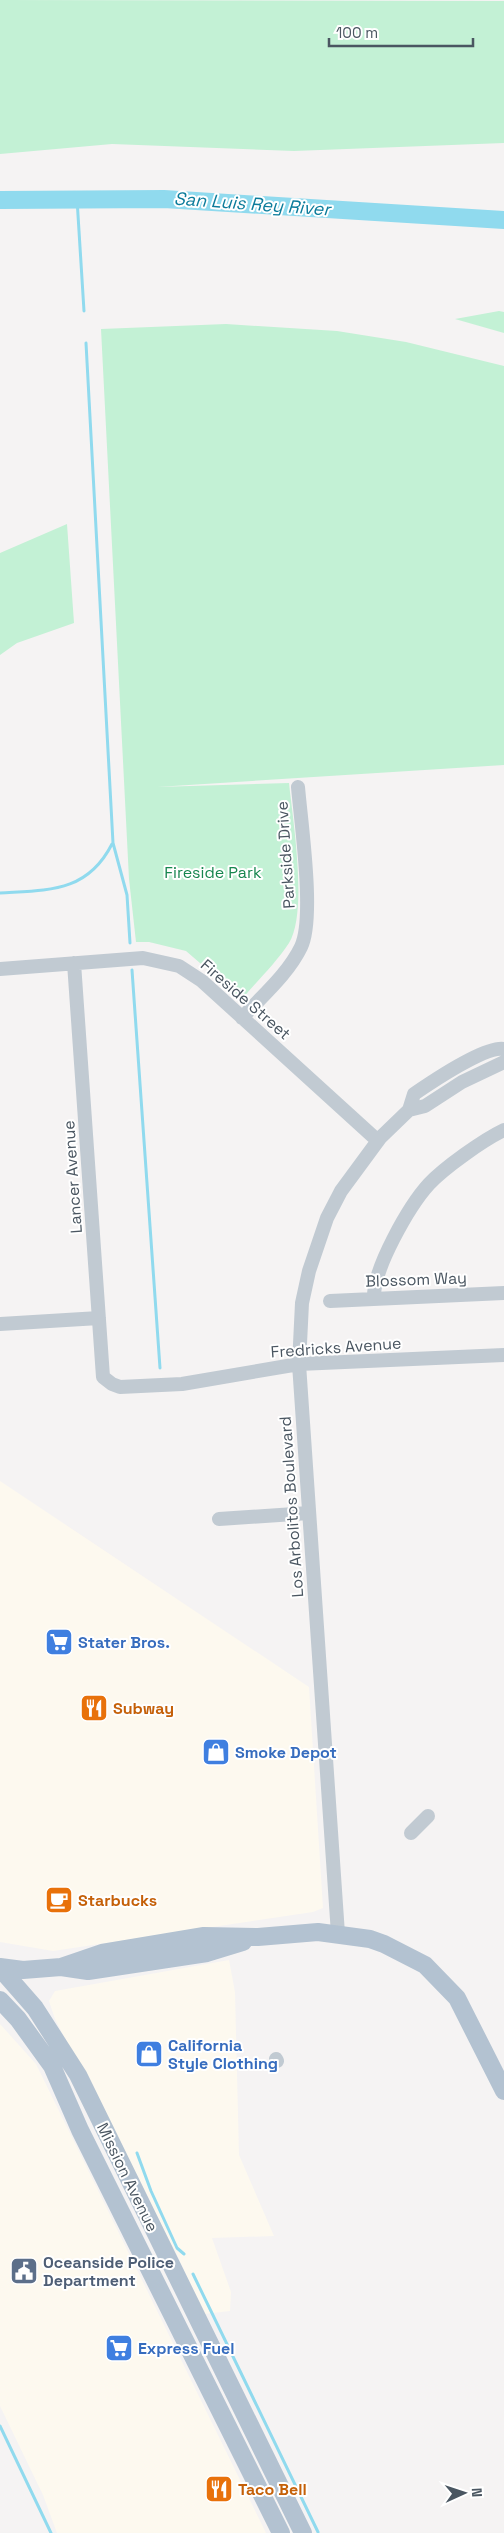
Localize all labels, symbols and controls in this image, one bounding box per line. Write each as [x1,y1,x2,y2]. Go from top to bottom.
scale bar [329,15,473,47]
text: 100 m [336,23,378,42]
water label: San Luis Rey River [173,187,333,221]
street label: Parkside Drive [271,801,300,909]
park label: Fireside Park [164,862,262,883]
street label: Fireside Street [196,954,295,1044]
street label: Lancer Avenue [58,1120,87,1234]
street label: Blossom Way [365,1267,467,1292]
street label: Fredricks Avenue [270,1332,402,1363]
street label: Los Arbolitos Boulevard [275,1416,308,1598]
supermarket icon: Stater Bros. [44,1627,74,1657]
place label: Stater Bros. [78,1632,170,1653]
restaurant icon: Subway [79,1693,109,1723]
place label: Subway [113,1698,174,1719]
shop icon: Smoke Depot [201,1737,231,1767]
place label: Smoke Depot [235,1742,337,1763]
cafe icon: Starbucks [44,1885,74,1915]
place label: Starbucks [78,1890,157,1911]
place label: California Style Clothing [168,2035,278,2074]
shop icon: California Style Clothing [134,2039,164,2069]
street label: Mission Avenue [92,2119,163,2235]
place label: Oceanside Police Department [43,2252,174,2291]
public building icon: Oceanside Police Department [9,2256,39,2286]
supermarket icon: Express Fuel [104,2333,134,2363]
place label: Express Fuel [138,2338,235,2359]
north arrow [439,2468,489,2518]
restaurant icon: Taco Bell [204,2474,234,2504]
place label: Taco Bell [238,2479,307,2500]
text: N [468,2487,486,2497]

